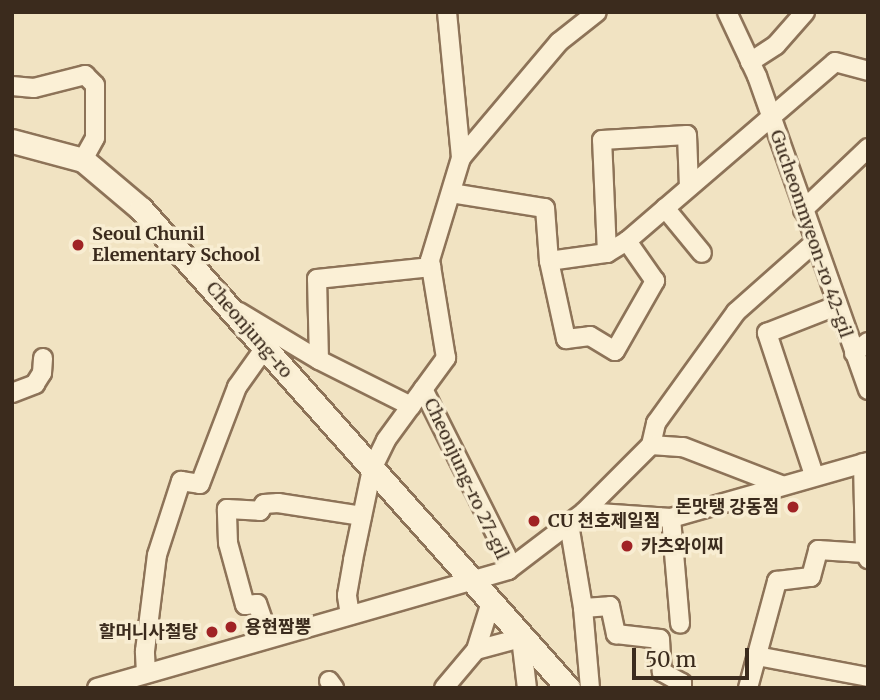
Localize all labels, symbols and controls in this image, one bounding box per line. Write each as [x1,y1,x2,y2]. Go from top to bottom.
street label: Gucheonmyeon-ro 42-gil [765,127,857,341]
place label: Seoul Chunil Elementary School [92,224,260,266]
marker: Seoul Chunil Elementary School [70,237,86,253]
street label: Cheonjung-ro [201,277,297,383]
street label: Cheonjung-ro 27-gil [419,395,513,563]
place label: 돈맛탱 강동점 [675,496,779,518]
marker: 돈맛탱 강동점 [785,499,801,515]
place label: CU 천호제일점 [548,510,660,532]
marker: CU 천호제일점 [526,513,542,529]
place label: 카츠와이찌 [641,535,724,557]
marker: 카츠와이찌 [619,538,635,554]
place label: 용현짬뽕 [245,616,311,638]
marker: 용현짬뽕 [223,619,239,635]
place label: 할머니사철탕 [99,621,198,643]
marker: 할머니사철탕 [204,624,220,640]
scale bar [635,634,752,678]
text: 50 m [645,646,696,673]

